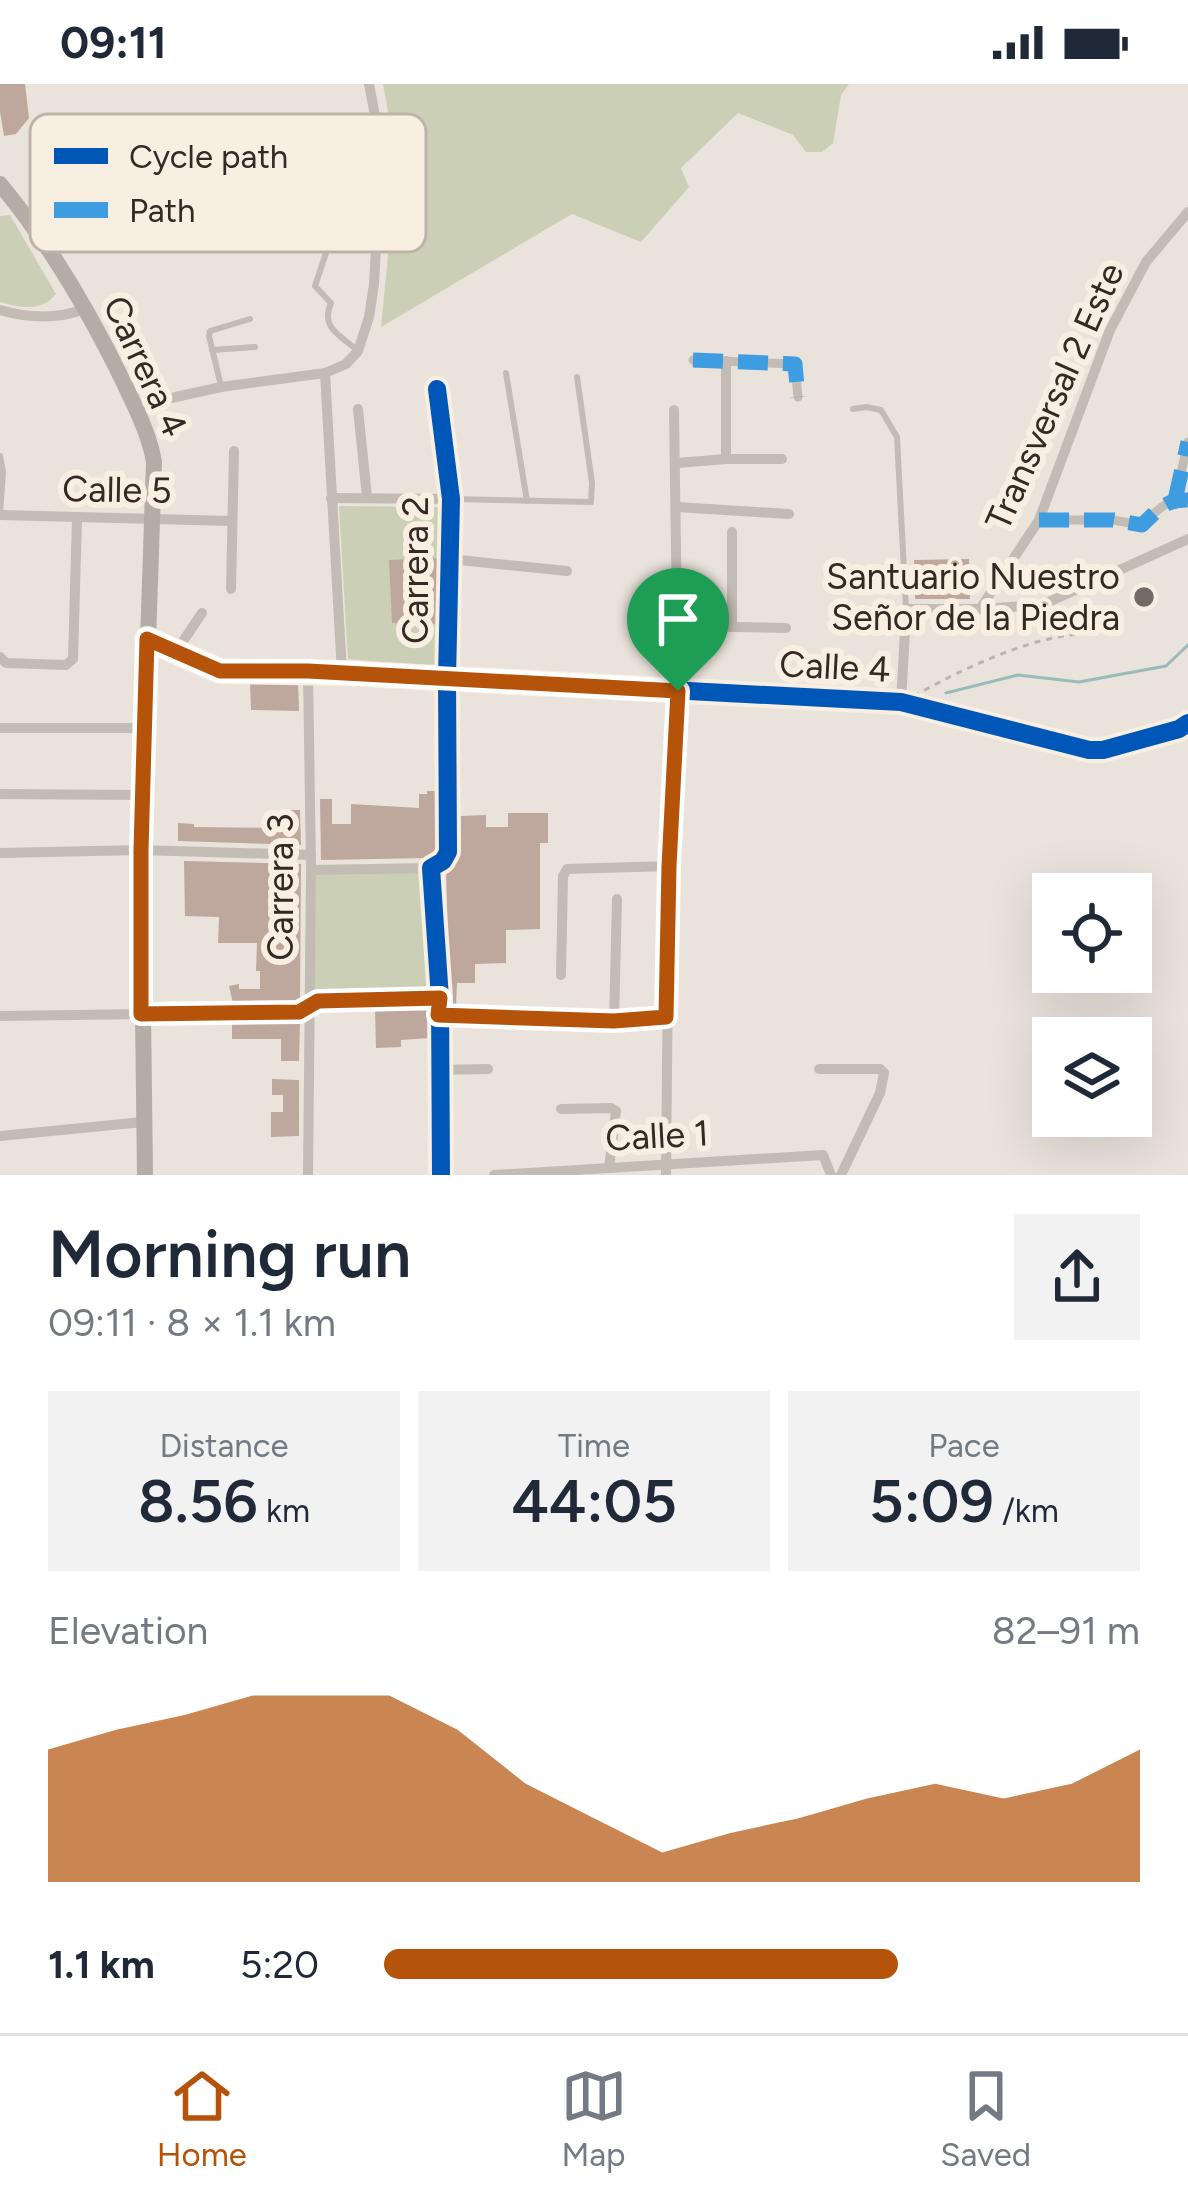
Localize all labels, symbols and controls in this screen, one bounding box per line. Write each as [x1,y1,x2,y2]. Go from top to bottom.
text: 09:11 [60,15,167,69]
legend [30,114,426,252]
text: Cycle path [129,137,288,176]
text: Path [129,191,196,230]
street label: Transversal 2 Este [976,256,1133,536]
street label: Carrera 4 [94,289,197,443]
street label: Calle 5 [62,467,172,512]
street label: Carrera 2 [394,496,437,644]
place label: Santuario Nuestro Señor de la Piedra [826,555,1120,639]
pin [627,568,729,691]
marker: Santuario Nuestro Señor de la Piedra [1131,584,1157,610]
icon: arrive [645,586,711,652]
street label: Calle 4 [778,642,892,691]
street label: Carrera 3 [259,813,302,961]
map controls [1032,873,1152,1137]
button: locate [1032,873,1152,993]
button: layers [1032,1017,1152,1137]
street label: Calle 1 [604,1111,710,1160]
text: Morning run [48,1214,411,1294]
button: share [1014,1214,1140,1340]
text: 09:11 · 8 × 1.1 km [48,1299,336,1346]
text: Distance [159,1426,289,1465]
text: Time [558,1426,630,1465]
text: Pace [928,1426,1000,1465]
text: 8.56 [138,1465,258,1537]
text: 44:05 [511,1465,677,1537]
text: 5:09 [869,1465,994,1537]
text: km [258,1491,310,1530]
text: /km [994,1491,1059,1530]
text: Elevation [48,1607,208,1654]
text: 82–91 m [992,1607,1140,1654]
text: 1.1 km [48,1941,155,1988]
text: 5:20 [240,1941,319,1988]
tab: Home [157,2063,247,2174]
tab: Map [561,2063,627,2174]
tab: Saved [940,2063,1031,2174]

